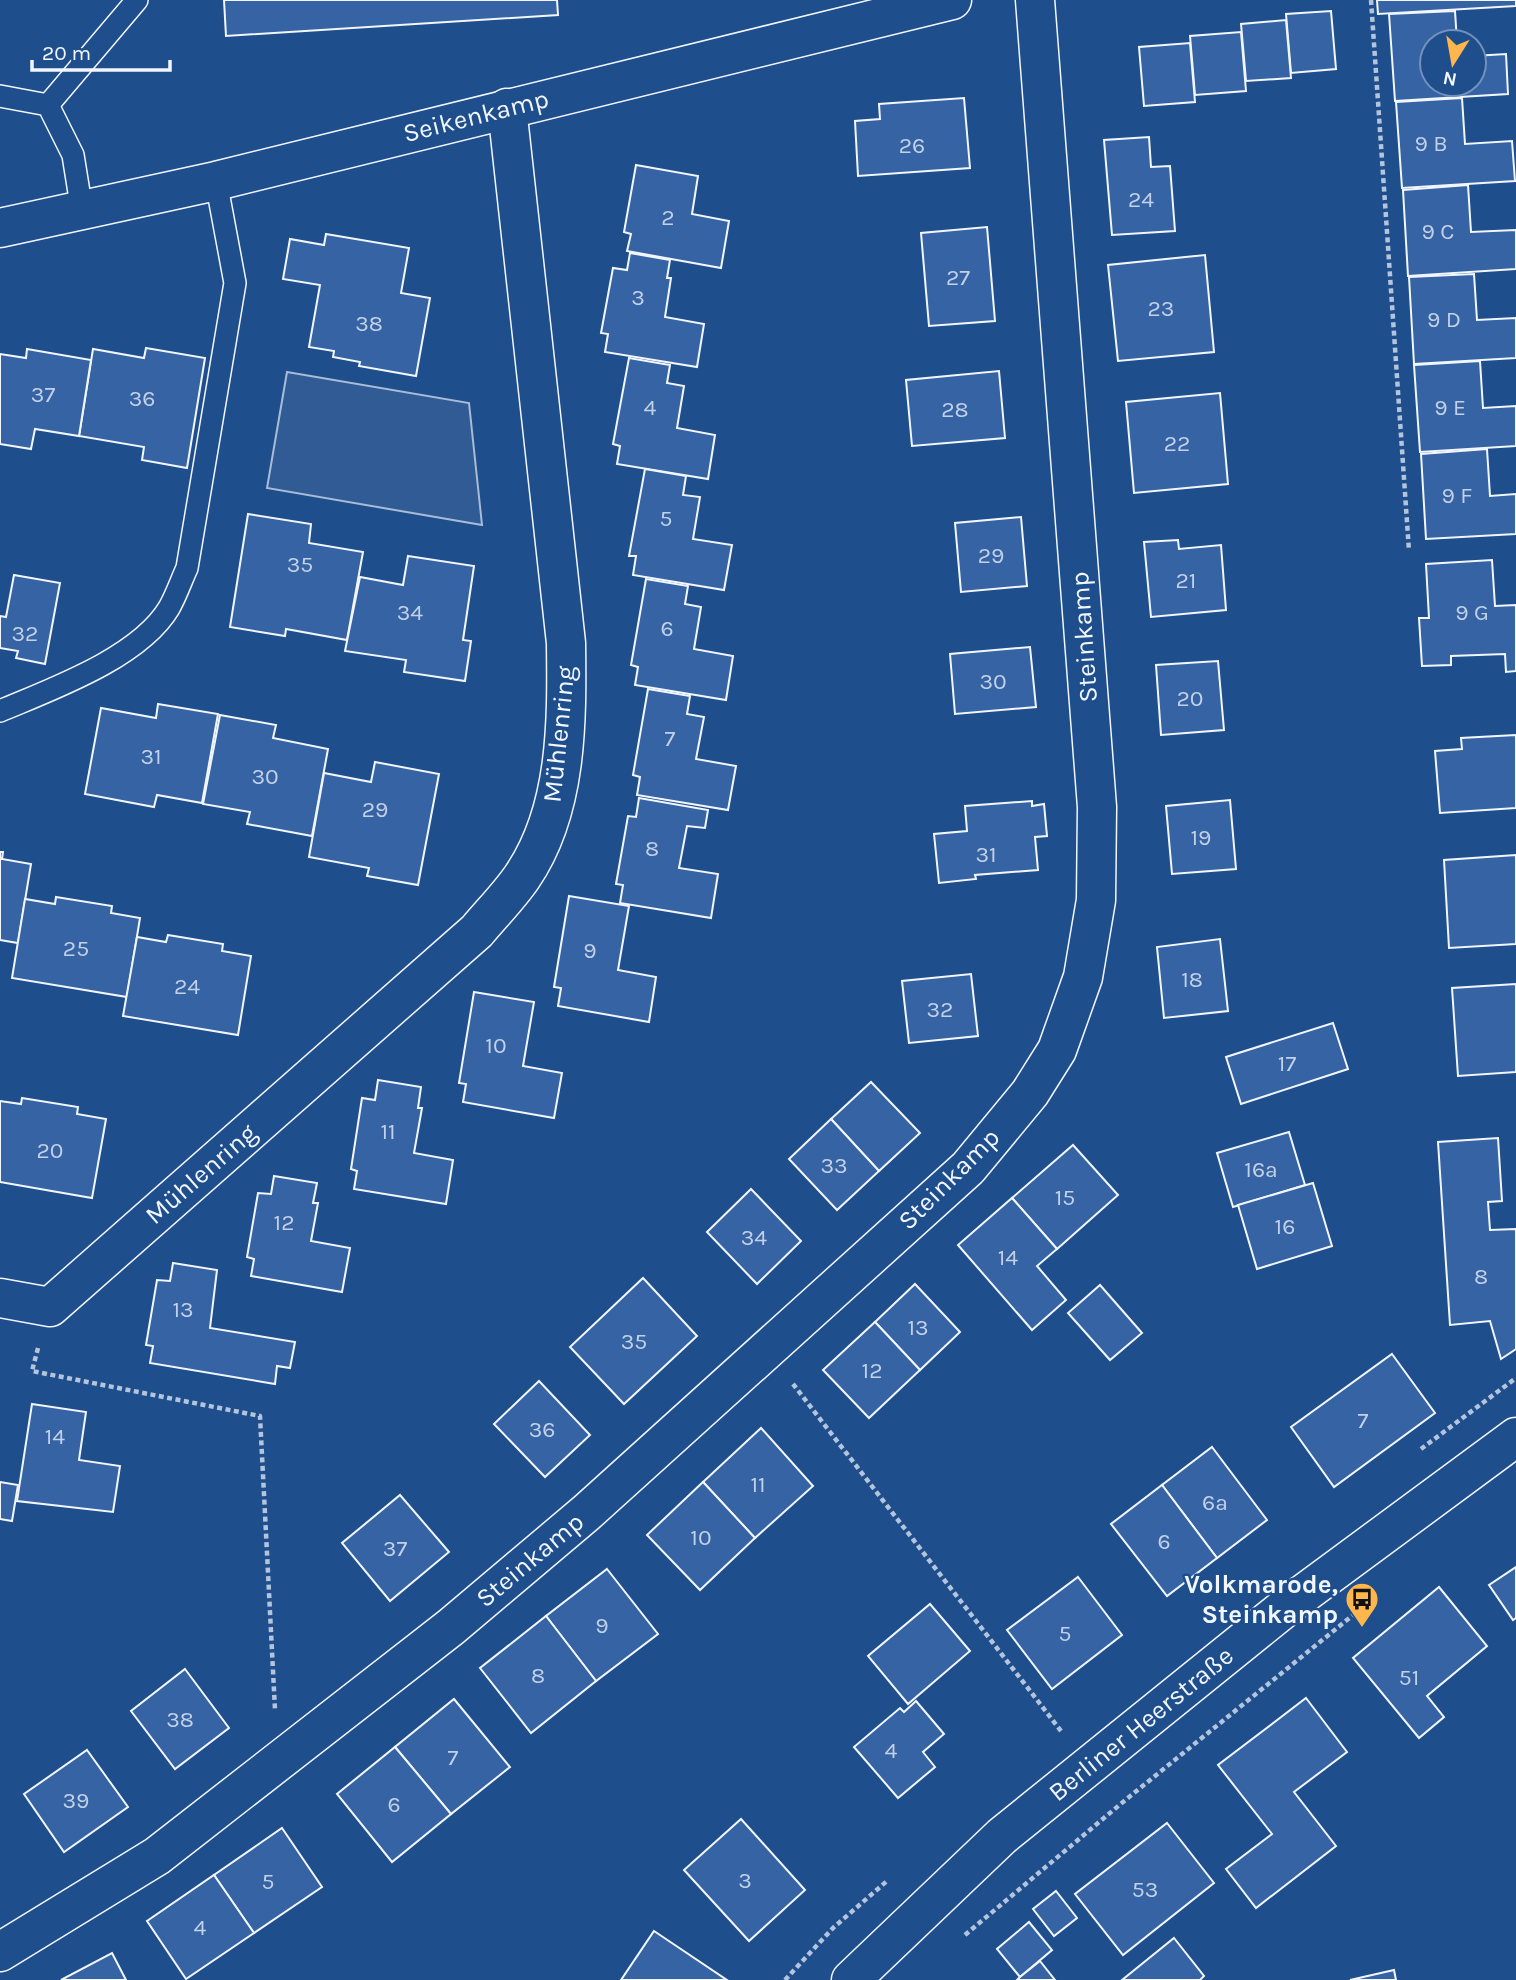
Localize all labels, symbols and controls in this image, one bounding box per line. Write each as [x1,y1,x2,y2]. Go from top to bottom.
scale bar [32,28,170,72]
north arrow [1418,28,1488,98]
text: 20 m [42,41,91,65]
text: N [1441,67,1459,91]
street label: Seikenkamp [400,83,552,149]
house number: 9 B [1414,130,1448,157]
house number: 26 [899,132,925,159]
house number: 24 [1128,186,1154,213]
house number: 2 [661,204,675,231]
house number: 9 C [1422,218,1454,245]
house number: 27 [946,264,970,291]
house number: 3 [631,284,645,311]
house number: 23 [1148,295,1174,322]
house number: 9 D [1427,306,1461,333]
house number: 38 [355,310,383,337]
house number: 37 [31,381,55,408]
house number: 36 [129,385,155,412]
house number: 4 [644,394,657,421]
house number: 9 E [1434,394,1466,421]
house number: 28 [941,396,969,423]
house number: 22 [1164,430,1190,457]
house number: 9 F [1442,482,1472,509]
house number: 5 [660,505,672,532]
house number: 29 [978,542,1004,569]
house number: 35 [287,551,313,578]
house number: 21 [1176,567,1196,594]
street label: Steinkamp [1064,571,1104,703]
house number: 34 [397,599,423,626]
house number: 9 G [1455,599,1489,626]
house number: 6 [660,615,674,642]
house number: 32 [12,620,38,647]
street label: Mühlenring [536,664,582,804]
house number: 30 [979,668,1007,695]
house number: 20 [1177,685,1203,712]
house number: 7 [665,725,676,752]
house number: 31 [140,743,162,770]
house number: 30 [251,763,279,790]
house number: 29 [362,796,388,823]
house number: 19 [1191,824,1211,851]
house number: 8 [645,835,659,862]
house number: 31 [975,841,997,868]
house number: 25 [63,935,89,962]
house number: 9 [583,937,597,964]
house number: 18 [1181,966,1203,993]
house number: 24 [174,973,200,1000]
house number: 32 [927,996,953,1023]
house number: 10 [485,1032,507,1059]
house number: 17 [1278,1050,1296,1077]
street label: Mühlenring [139,1117,263,1231]
house number: 11 [380,1118,396,1145]
street label: Steinkamp [892,1122,1006,1236]
house number: 20 [37,1137,63,1164]
house number: 33 [820,1152,848,1179]
house number: 16a [1244,1156,1278,1183]
house number: 15 [1055,1184,1075,1211]
house number: 12 [274,1209,294,1236]
house number: 16 [1275,1213,1295,1240]
house number: 34 [741,1224,767,1251]
house number: 14 [998,1244,1018,1271]
house number: 8 [1474,1263,1488,1290]
house number: 13 [172,1296,194,1323]
house number: 13 [907,1314,929,1341]
house number: 35 [621,1328,647,1355]
house number: 12 [862,1357,882,1384]
house number: 7 [1358,1407,1369,1434]
house number: 36 [529,1416,555,1443]
house number: 14 [45,1423,65,1450]
house number: 11 [750,1471,766,1498]
house number: 6a [1202,1489,1228,1516]
street label: Steinkamp [470,1506,590,1614]
house number: 10 [690,1524,712,1551]
house number: 6 [1157,1528,1171,1555]
house number: 37 [383,1535,407,1562]
place label: Volkmarode, Steinkamp [1184,1569,1338,1630]
bus stop icon: Volkmarode, Steinkamp [1343,1580,1381,1629]
house number: 9 [595,1612,609,1639]
house number: 5 [1059,1620,1071,1647]
street label: Berliner Heerstraße [1042,1640,1240,1808]
house number: 8 [531,1662,545,1689]
house number: 51 [1399,1664,1419,1691]
house number: 38 [166,1706,194,1733]
house number: 4 [885,1737,898,1764]
house number: 7 [448,1744,459,1771]
house number: 39 [63,1787,89,1814]
house number: 6 [387,1791,401,1818]
house number: 3 [738,1867,752,1894]
house number: 5 [262,1868,274,1895]
house number: 53 [1132,1876,1158,1903]
house number: 4 [194,1914,207,1941]

